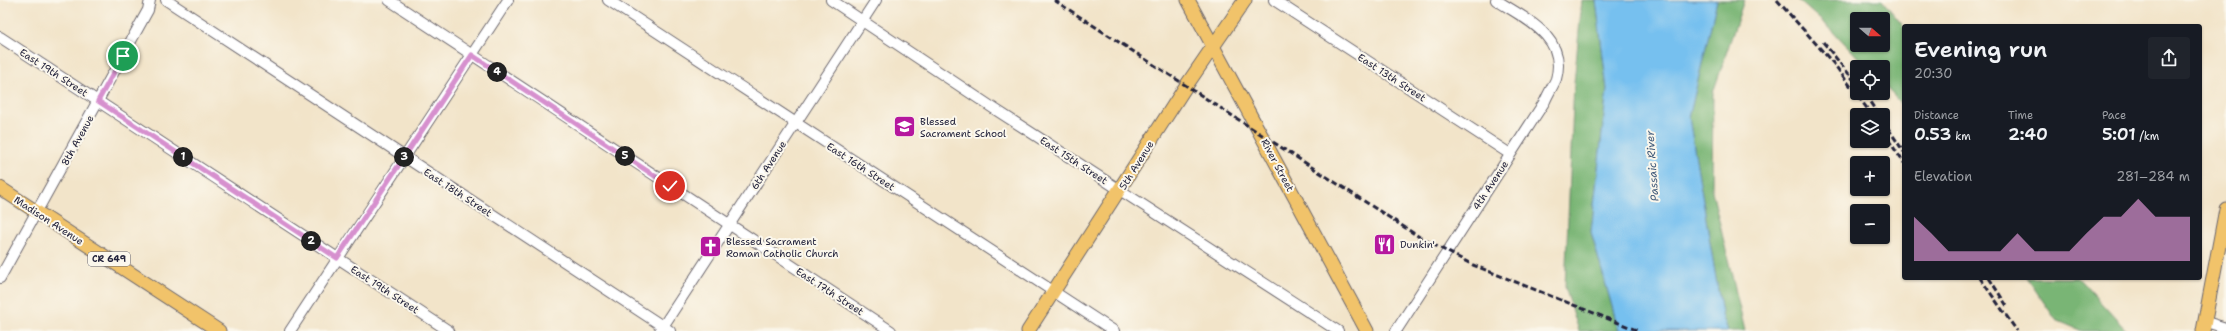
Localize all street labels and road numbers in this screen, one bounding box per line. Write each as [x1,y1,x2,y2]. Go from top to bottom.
street label: East 19th Street [17,46,90,99]
street label: East 13th Street [1355,51,1428,104]
street label: 8th Avenue [58,112,97,168]
street label: East 15th Street [1037,134,1110,187]
street label: River Street [1258,137,1297,194]
street label: 6th Avenue [748,138,789,192]
street label: 5th Avenue [1116,138,1157,192]
street label: East 16th Street [824,140,897,193]
street label: 4th Avenue [1470,158,1511,212]
street label: East 18th Street [421,165,494,219]
street label: Madison Avenue [12,193,86,248]
road number: CR 649 [88,252,130,266]
street label: East 19th Street [348,263,421,316]
street label: East 17th Street [793,265,866,318]

